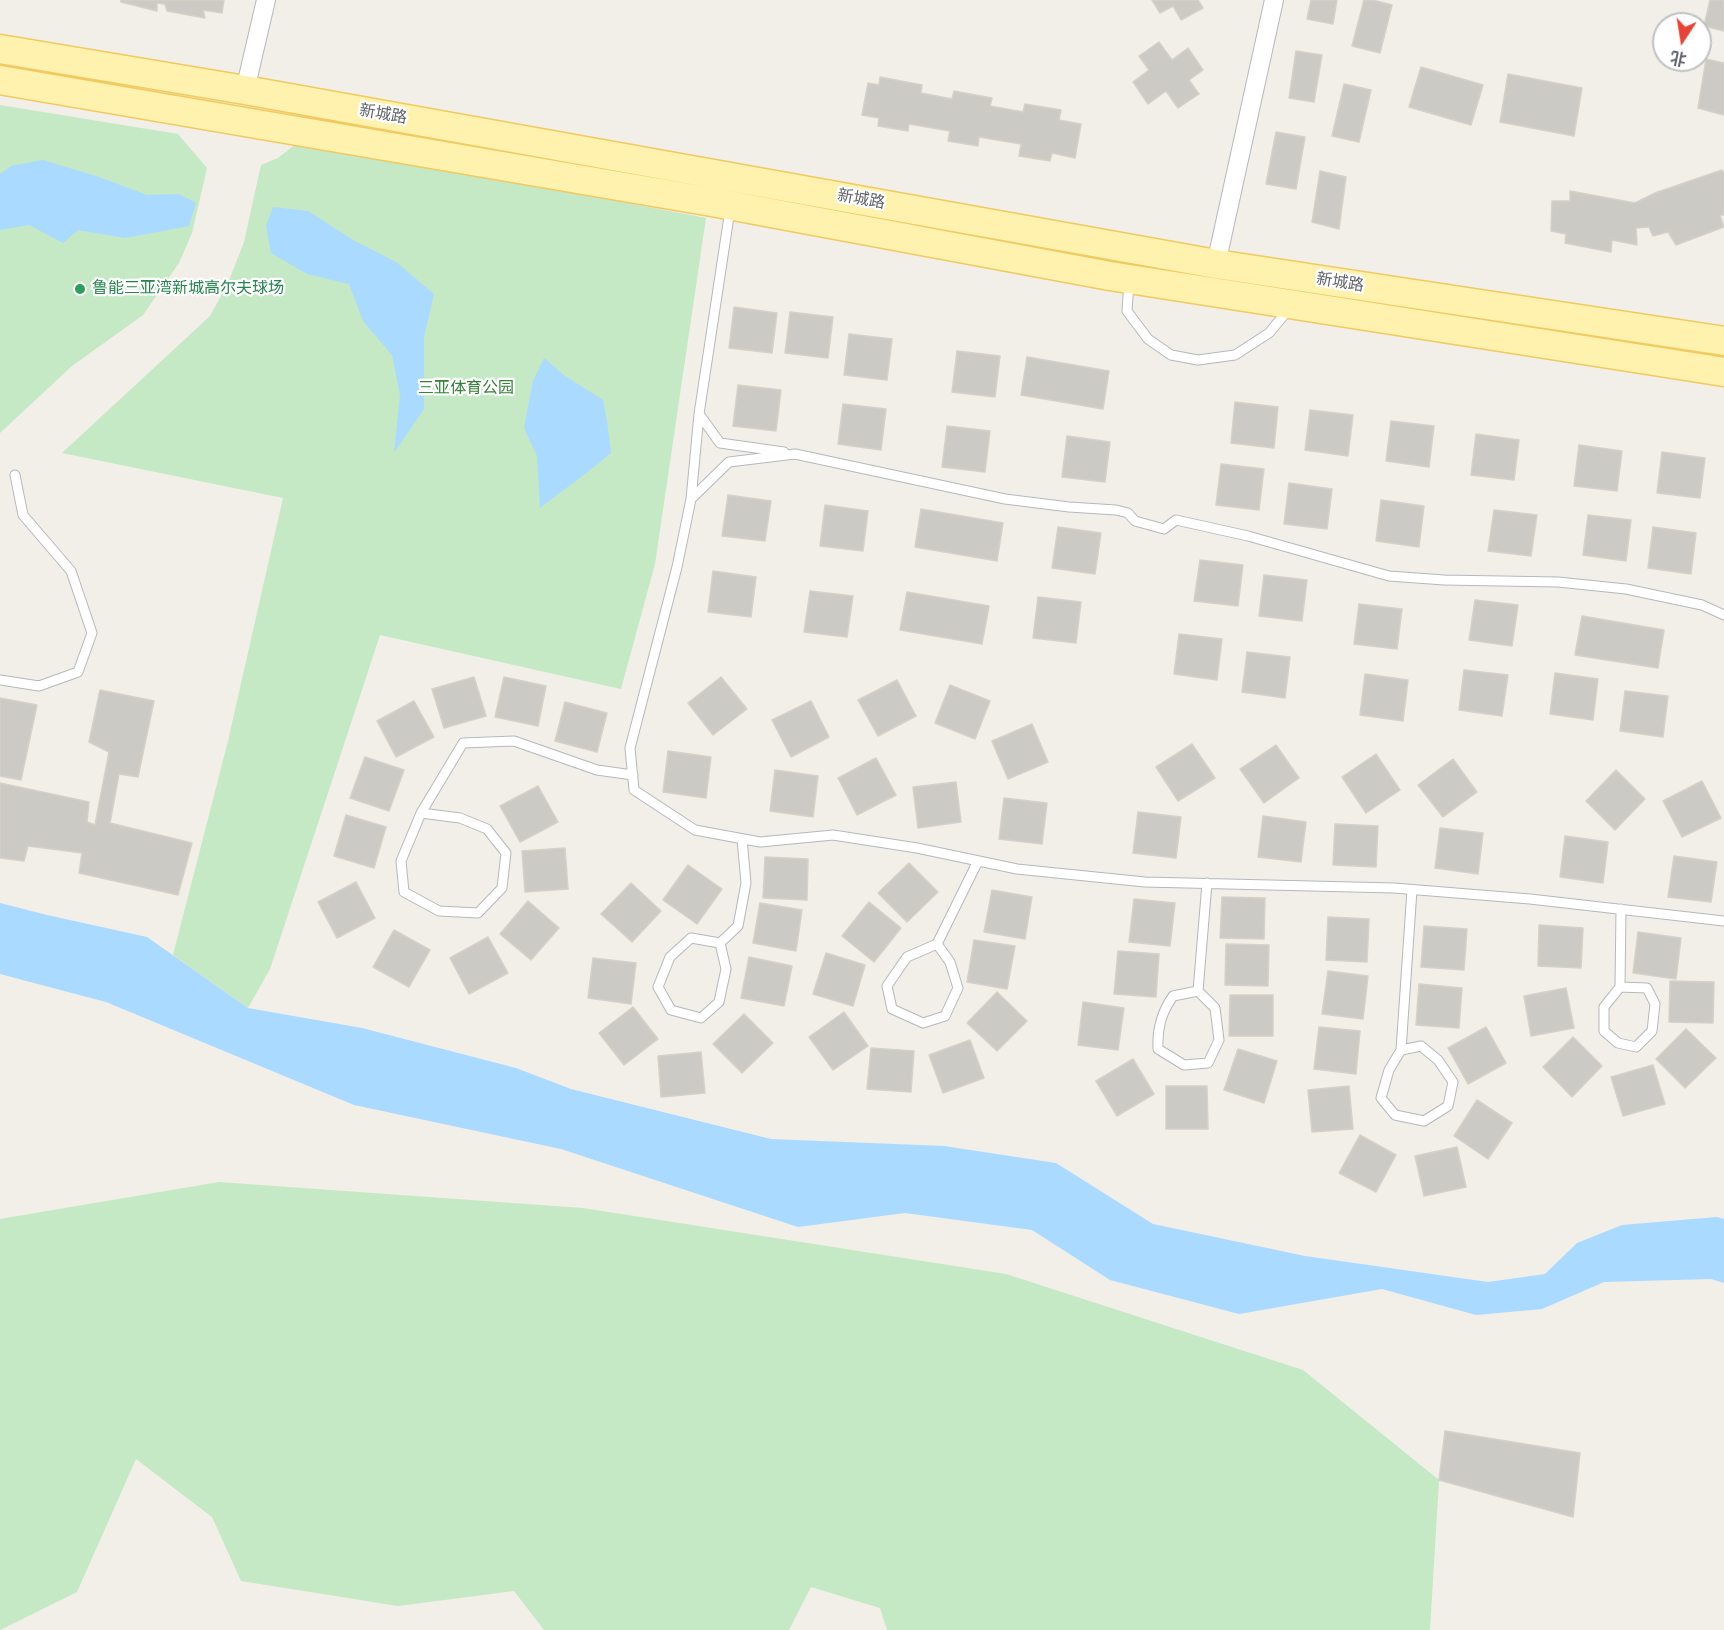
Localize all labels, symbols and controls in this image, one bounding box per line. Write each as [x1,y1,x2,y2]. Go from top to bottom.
north arrow [1652,12,1712,72]
text: 北 [1668,45,1689,71]
street label: 新城路 [358,101,408,129]
street label: 新城路 [836,186,886,214]
street label: 新城路 [1315,270,1365,296]
place label: 鲁能三亚湾新城高尔夫球场 [92,279,284,299]
marker: 鲁能三亚湾新城高尔夫球场 [73,282,87,296]
park label: 三亚体育公园 [418,379,514,399]

